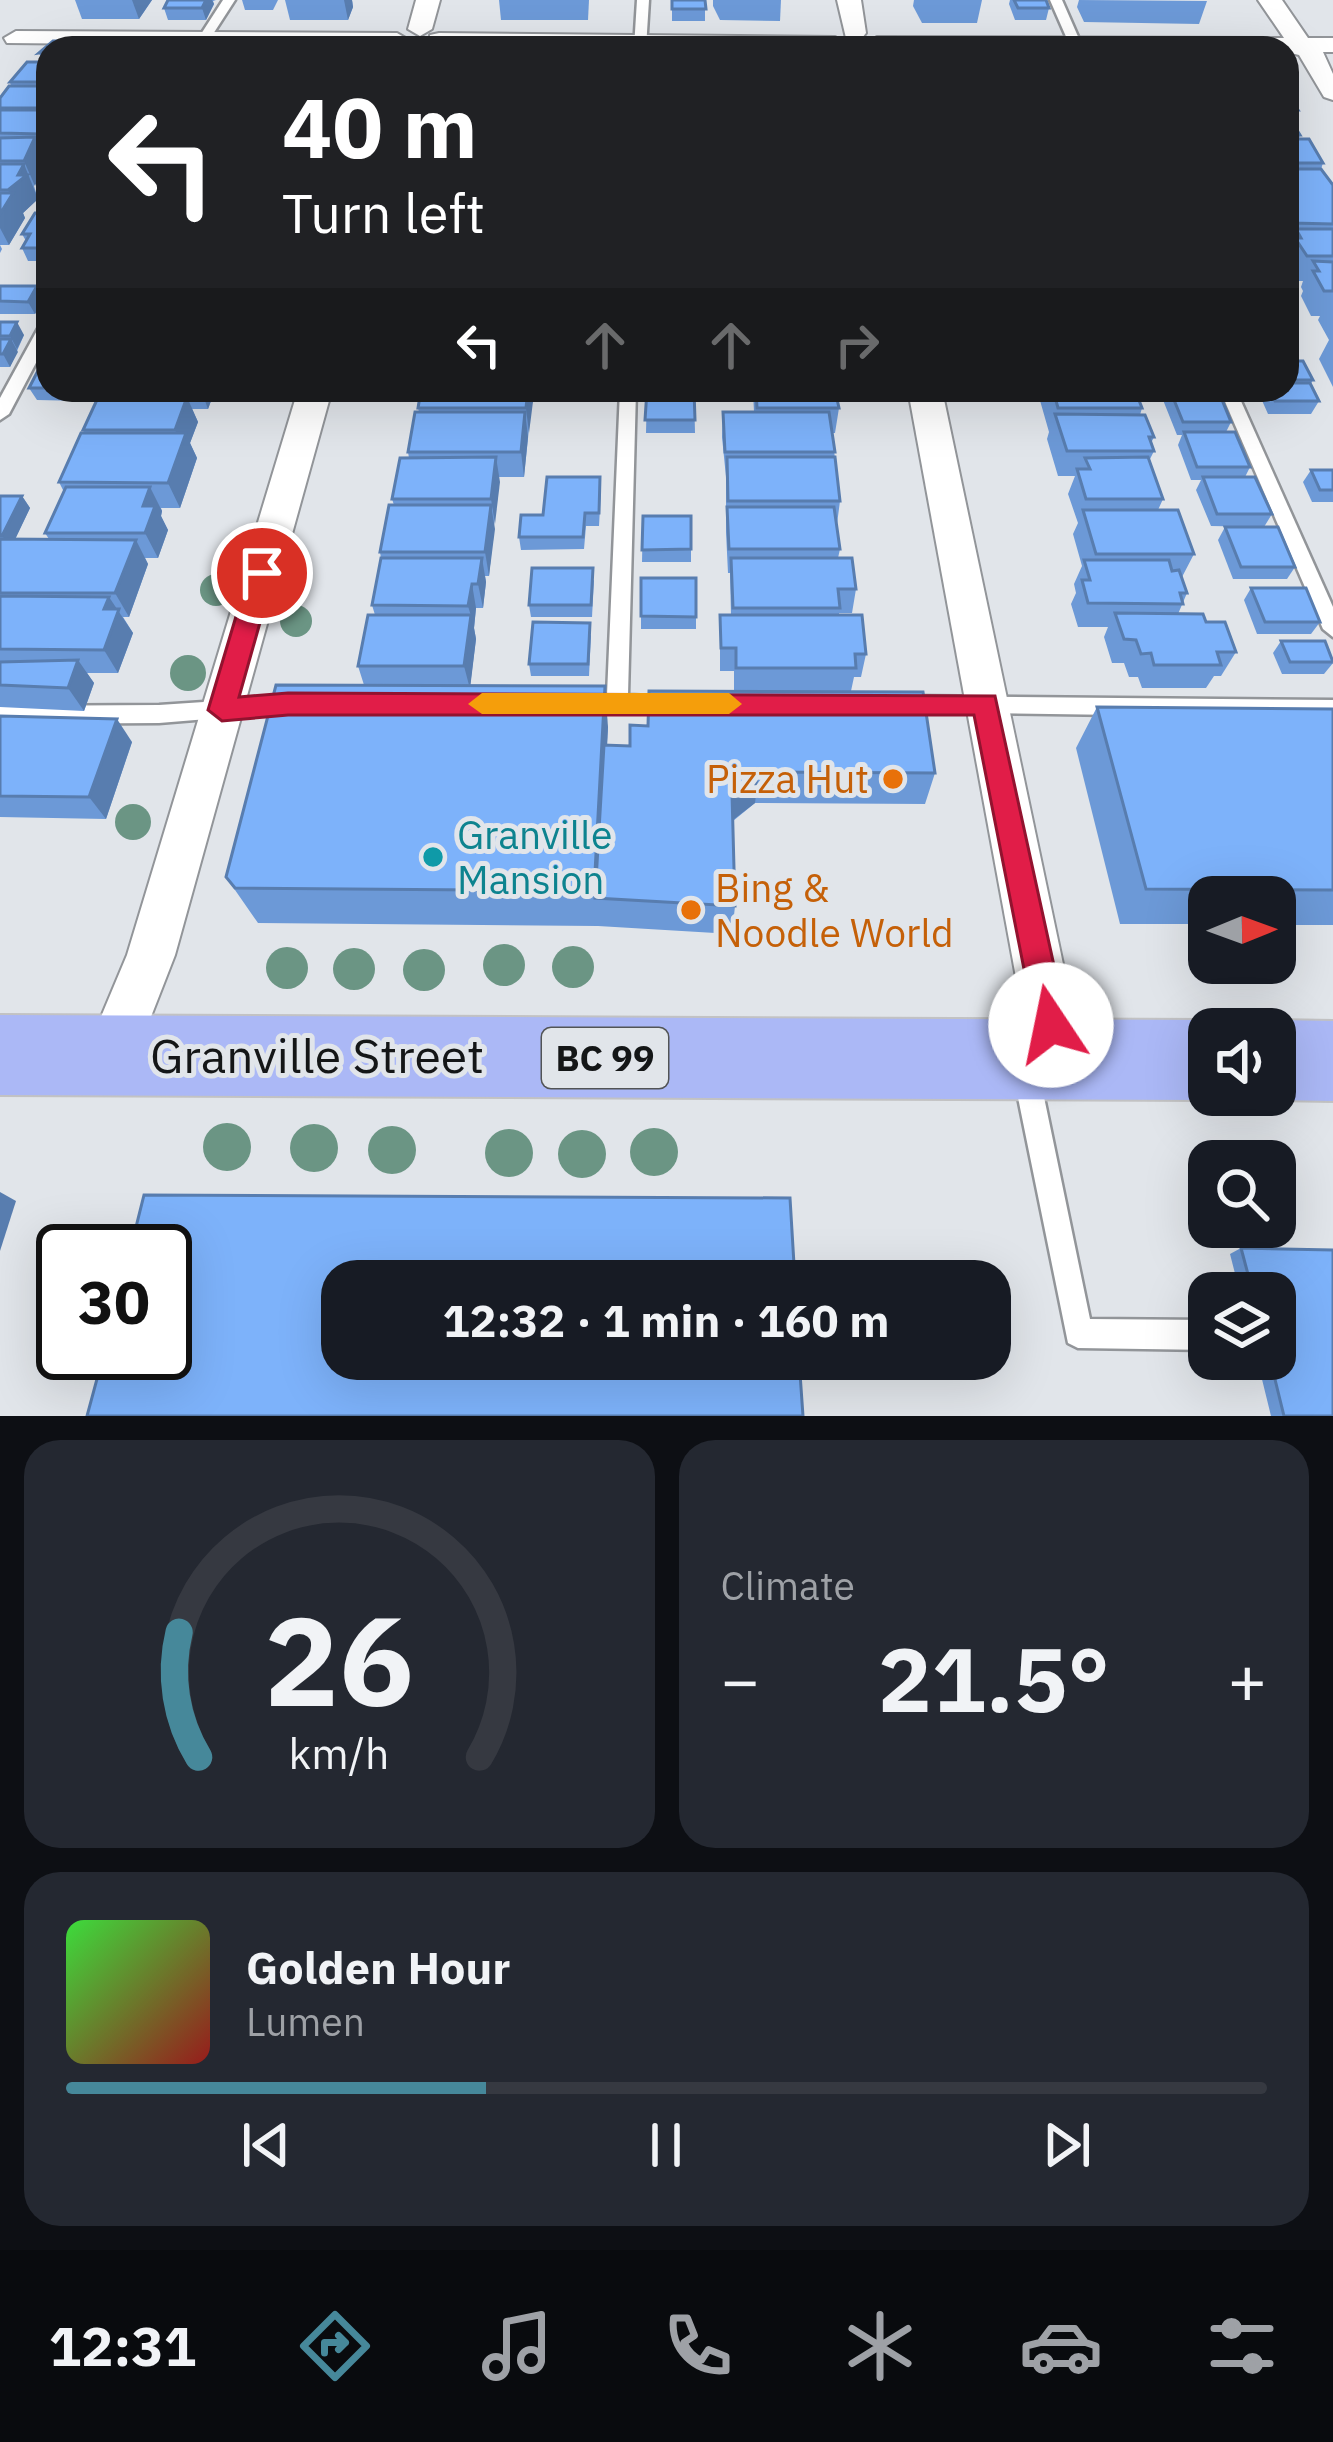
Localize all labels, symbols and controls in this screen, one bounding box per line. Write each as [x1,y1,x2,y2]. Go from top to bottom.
text: 40 m [282,72,478,181]
icon: left [84,84,240,240]
text: Turn left [282,178,485,248]
icon: left [446,312,512,378]
icon: ahead [572,312,638,378]
icon: ahead [698,312,764,378]
icon: right [824,312,890,378]
pin [211,522,313,624]
icon: arrive [229,540,295,606]
place label: Pizza Hut [706,753,869,804]
marker: Pizza Hut [880,766,906,792]
place label: Granville Mansion [457,809,612,905]
marker: Granville Mansion [420,844,446,870]
place label: Bing & Noodle World [715,862,954,958]
north arrow [1188,876,1296,984]
map controls [1188,876,1296,1380]
marker: Bing & Noodle World [678,897,704,923]
position arrow [988,962,1114,1088]
button: sound [1188,1008,1296,1116]
street label: Granville Street [150,1024,484,1086]
road number: BC 99 [542,1028,668,1088]
button: search [1188,1140,1296,1248]
speed limit sign: 30 [36,1224,192,1380]
button: layers [1188,1272,1296,1380]
text: 12:32 · 1 min · 160 m [443,1291,889,1349]
text: Climate [721,1560,855,1611]
text: 26 [264,1578,414,1740]
text: 21.5° [878,1620,1110,1737]
text: − [721,1636,760,1722]
text: + [1227,1636,1267,1722]
text: km/h [289,1725,390,1781]
text: Golden Hour [246,1938,510,1996]
text: Lumen [246,1996,365,2047]
icon: previous [233,2112,299,2178]
icon: pause [633,2112,699,2178]
icon: next [1034,2112,1100,2178]
icon: directions [293,2304,377,2388]
icon: music [475,2304,559,2388]
icon: phone [656,2304,740,2388]
icon: climate [838,2304,922,2388]
icon: car [1019,2304,1103,2388]
icon: filters [1200,2304,1284,2388]
text: 12:31 [49,2311,196,2381]

